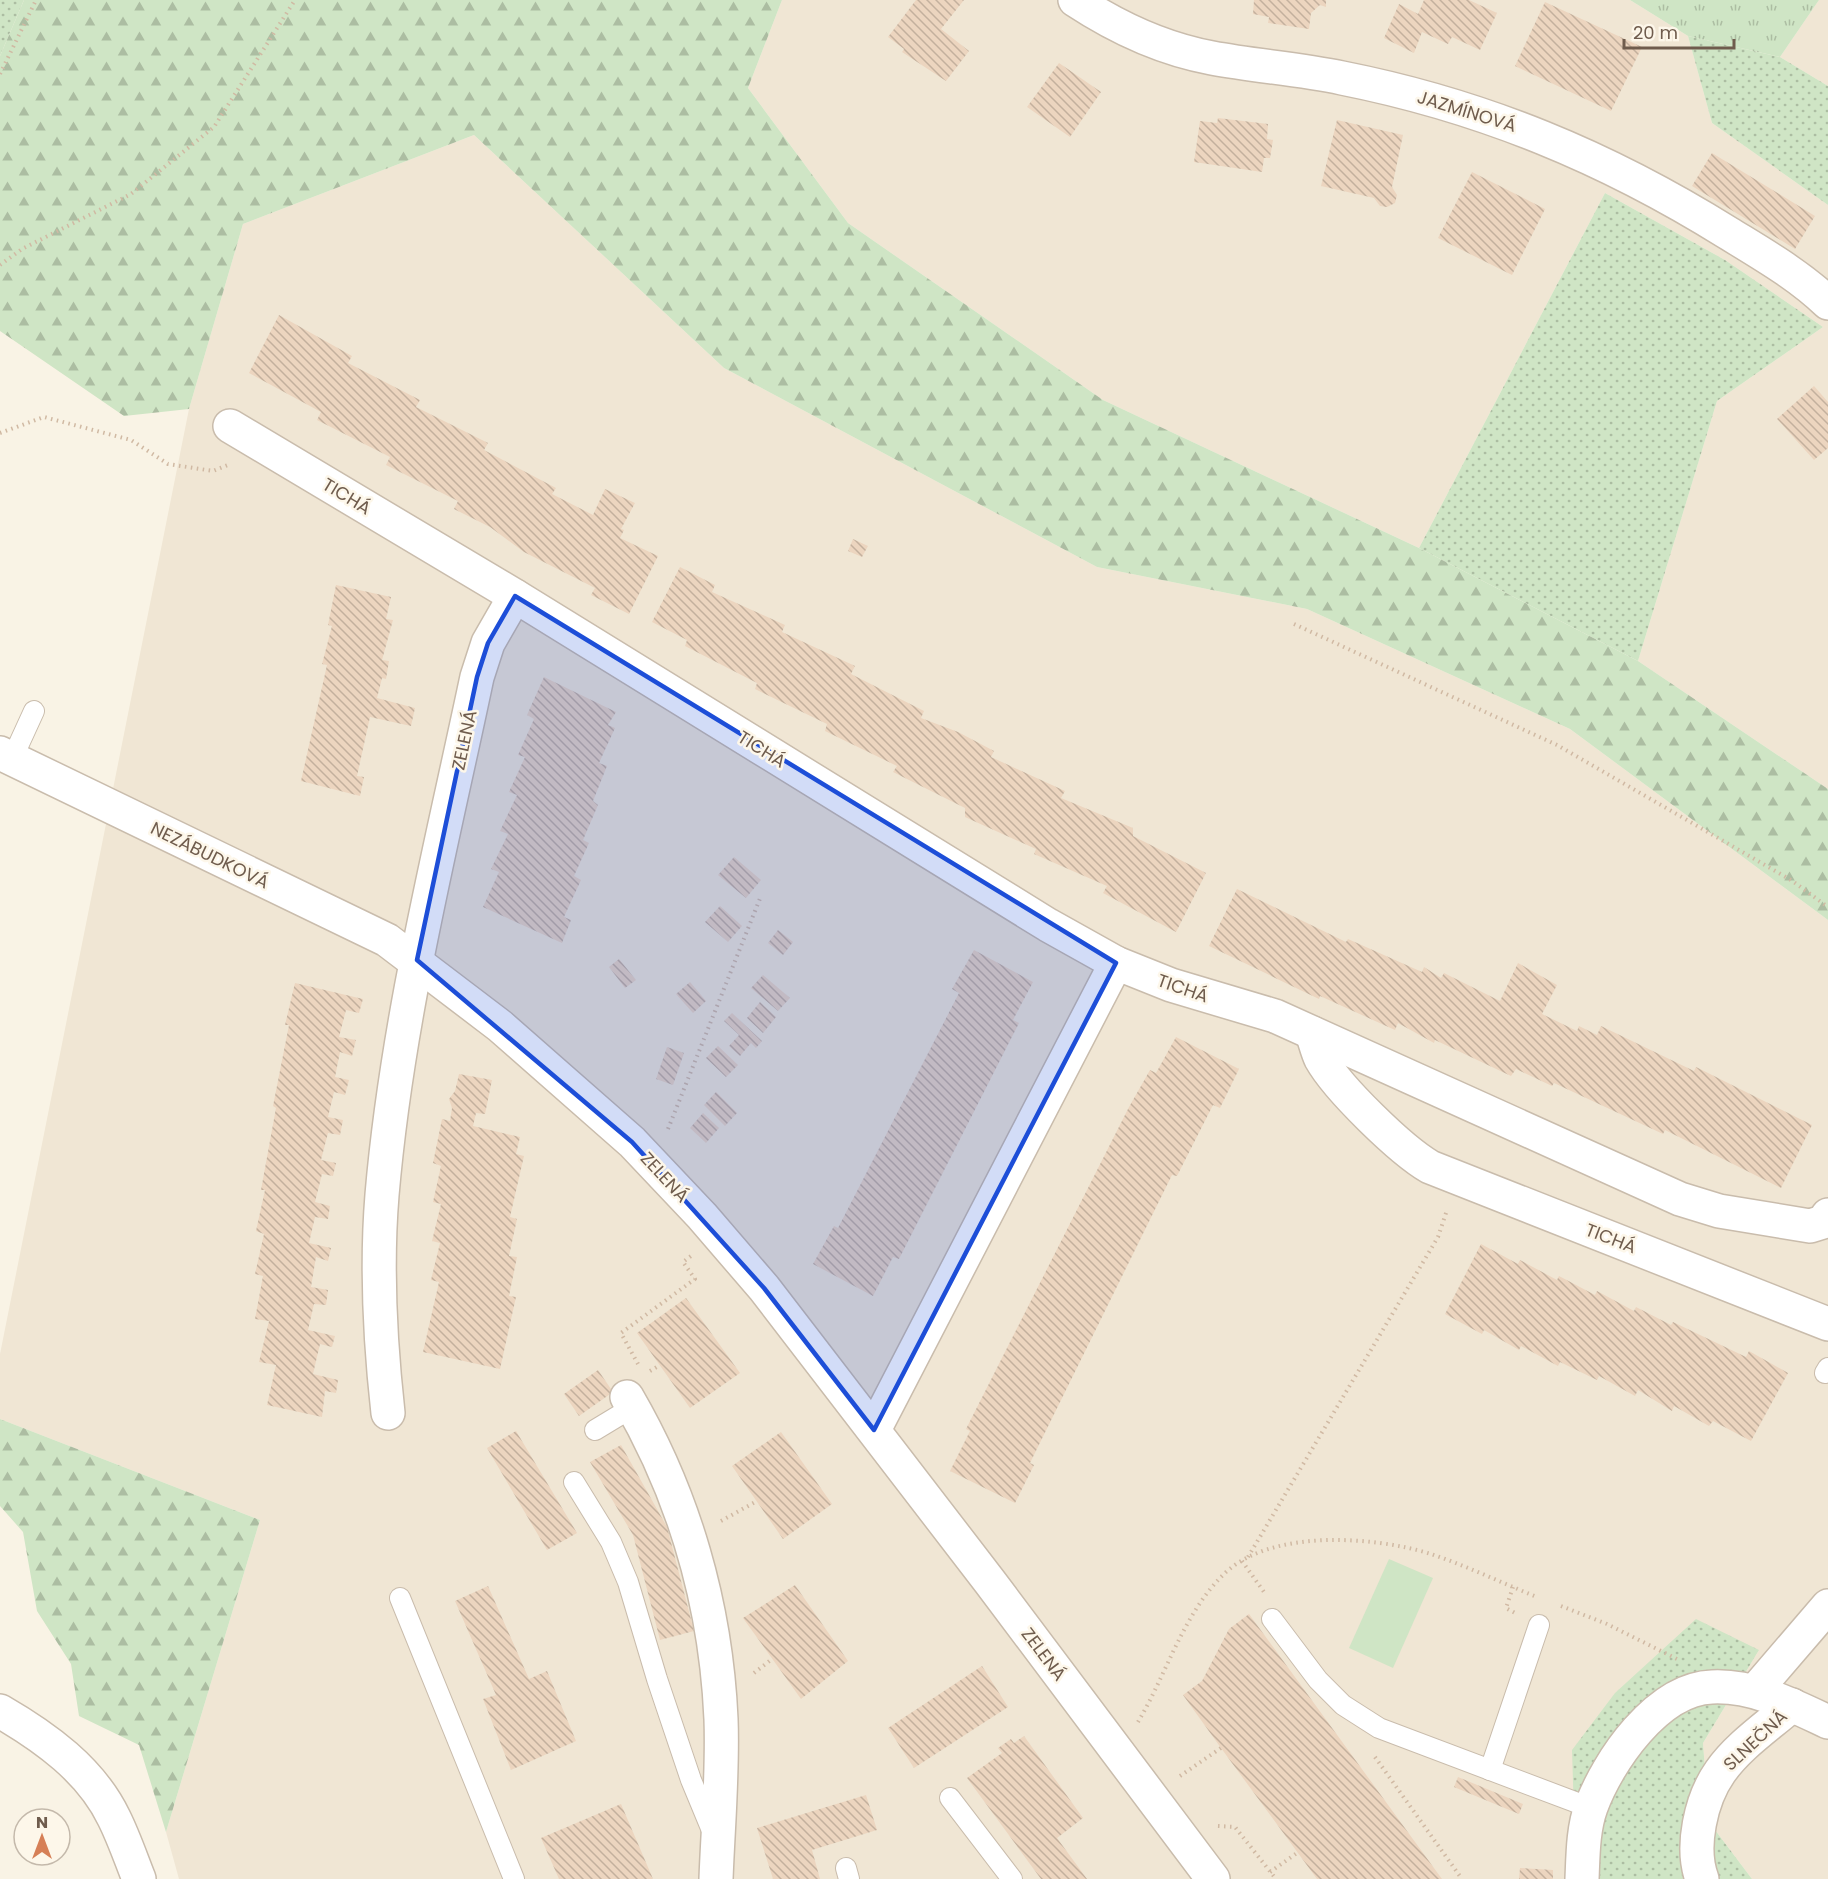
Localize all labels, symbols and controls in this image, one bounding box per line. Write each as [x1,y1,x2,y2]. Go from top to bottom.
scale bar [1624,12,1734,50]
text: 20 m [1633,20,1678,45]
street label: JAZMÍNOVÁ [1414,84,1520,138]
street label: TICHÁ [318,472,376,520]
street label: ZELENÁ [445,708,483,772]
street label: TICHÁ [733,724,791,774]
street label: NEZÁBUDKOVÁ [147,816,273,894]
street label: TICHÁ [1154,968,1212,1008]
street label: ZELENÁ [635,1146,695,1208]
street label: TICHÁ [1582,1217,1640,1259]
street label: ZELENÁ [1016,1622,1072,1686]
street label: SLNEČNÁ [1718,1704,1792,1776]
north arrow [12,1807,72,1867]
text: N [36,1811,48,1834]

